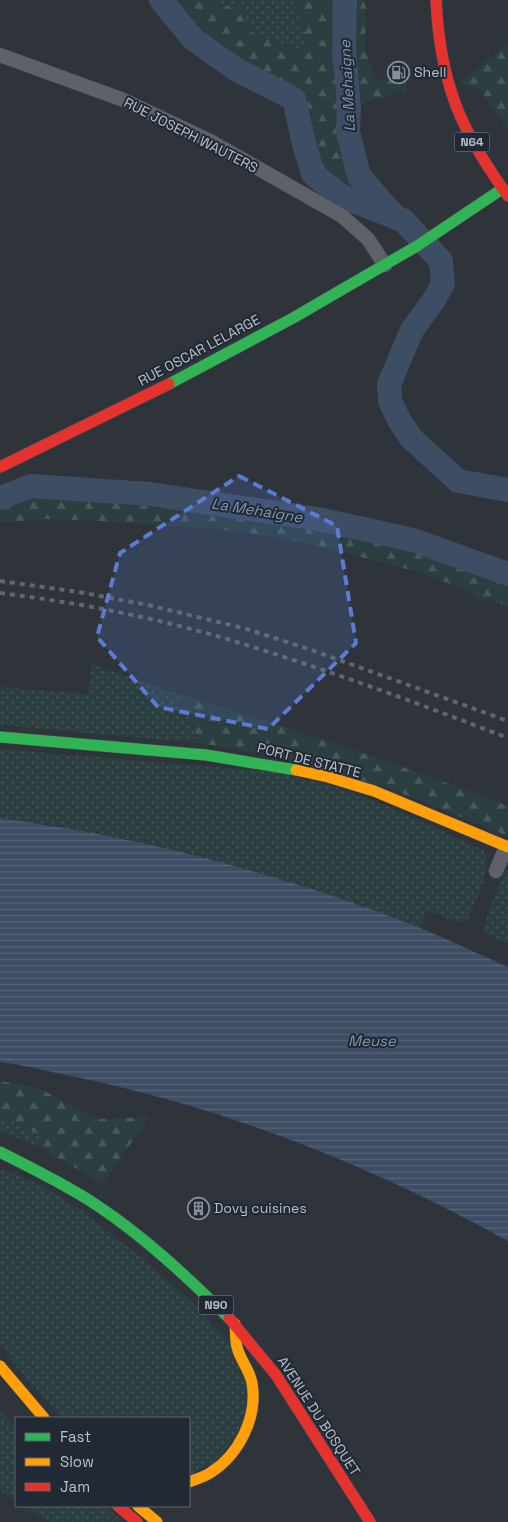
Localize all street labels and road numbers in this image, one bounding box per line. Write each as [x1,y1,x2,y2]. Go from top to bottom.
street label: RUE JOSEPH WAUTERS [121,93,261,177]
road number: N64 [454,132,490,152]
street label: RUE OSCAR LELARGE [135,310,263,390]
street label: PORT DE STATTE [255,738,363,782]
road number: N90 [198,1296,234,1314]
street label: AVENUE DU BOSQUET [274,1353,364,1479]

